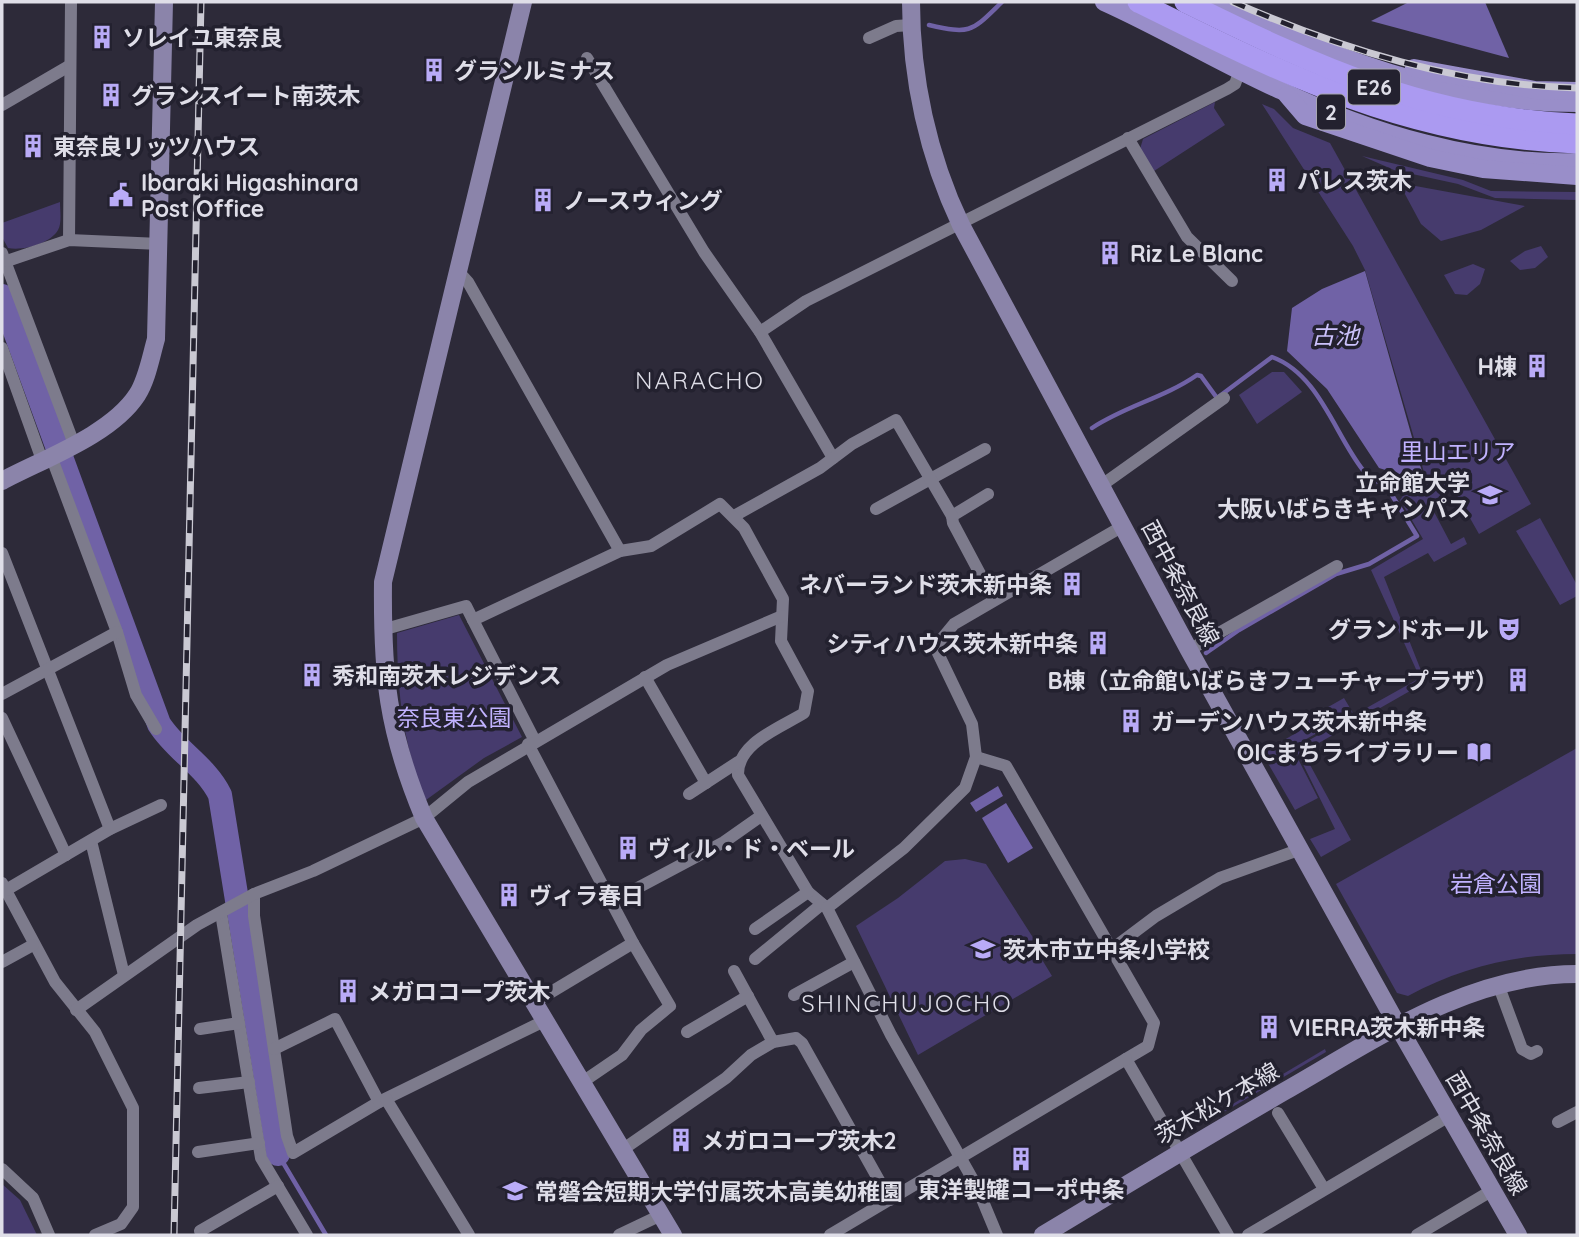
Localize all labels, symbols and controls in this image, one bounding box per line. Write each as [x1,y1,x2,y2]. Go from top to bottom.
building icon: ソレイユ東奈良 [88,23,116,51]
place label: ソレイユ東奈良 [122,23,283,52]
building icon: グランルミナス [420,56,448,84]
place label: グランルミナス [454,56,615,85]
road number: E26 [1348,70,1400,104]
building icon: グランスイート南茨木 [97,81,125,109]
place label: グランスイート南茨木 [131,81,361,110]
road number: 2 [1317,94,1345,130]
building icon: 東奈良リッツハウス [19,132,47,160]
place label: 東奈良リッツハウス [53,132,260,161]
building icon: パレス茨木 [1263,166,1291,194]
place label: パレス茨木 [1297,166,1412,195]
place label: Ibaraki Higashinara Post Office [141,168,359,223]
public building icon: Ibaraki Higashinara Post Office [107,181,135,209]
building icon: ノースウィング [529,186,557,214]
place label: ノースウィング [563,186,723,215]
building icon: Riz Le Blanc [1096,239,1124,267]
place label: Riz Le Blanc [1130,239,1263,268]
water label: 古池 [1311,320,1361,350]
place label: H棟 [1477,352,1517,381]
building icon: H棟 [1523,352,1551,380]
district label: NARACHO [635,365,765,395]
park label: 里山エリア [1401,437,1516,466]
place label: 立命館大学 大阪いばらきキャンパス [1217,468,1470,523]
school or university icon: 立命館大学 大阪いばらきキャンパス [1476,481,1504,509]
street label: 西中条奈良線 [1136,515,1226,651]
place label: ネバーランド茨木新中条 [799,570,1052,599]
building icon: ネバーランド茨木新中条 [1058,570,1086,598]
place label: グランドホール [1328,615,1489,644]
theatre icon: グランドホール [1495,615,1523,643]
place label: シティハウス茨木新中条 [826,629,1078,658]
building icon: シティハウス茨木新中条 [1084,629,1112,657]
building icon: 秀和南茨木レジデンス [298,661,326,689]
place label: 秀和南茨木レジデンス [332,661,562,690]
place label: B棟（立命館いばらきフューチャープラザ） [1048,666,1498,695]
building icon: B棟（立命館いばらきフューチャープラザ） [1504,666,1532,694]
park label: 奈良東公園 [397,703,512,732]
building icon: ガーデンハウス茨木新中条 [1117,707,1145,735]
place label: ガーデンハウス茨木新中条 [1151,707,1427,736]
place label: OICまちライブラリー [1237,738,1459,767]
library icon: OICまちライブラリー [1465,738,1493,766]
building icon: ヴィル・ド・ベール [614,834,642,862]
place label: ヴィル・ド・ベール [648,834,855,863]
park label: 岩倉公園 [1450,869,1542,898]
building icon: ヴィラ春日 [495,881,523,909]
place label: ヴィラ春日 [529,881,644,910]
school or university icon: 茨木市立中条小学校 [969,935,997,963]
place label: 茨木市立中条小学校 [1003,935,1210,964]
building icon: メガロコープ茨木 [334,977,362,1005]
place label: メガロコープ茨木 [368,977,551,1006]
district label: SHINCHUJOCHO [801,988,1013,1018]
building icon: VIERRA茨木新中条 [1255,1013,1283,1041]
place label: VIERRA茨木新中条 [1289,1013,1485,1042]
street label: 茨木松ケ本線 [1150,1056,1284,1150]
street label: 西中条奈良線 [1440,1066,1534,1200]
building icon: メガロコープ茨木2 [667,1126,695,1154]
place label: メガロコープ茨木2 [701,1126,897,1155]
building icon: 東洋製罐コーポ中条 [1007,1145,1035,1173]
place label: 東洋製罐コーポ中条 [918,1175,1125,1204]
school or university icon: 常磐会短期大学付属茨木高美幼稚園 [501,1177,529,1205]
place label: 常磐会短期大学付属茨木高美幼稚園 [535,1177,903,1206]

